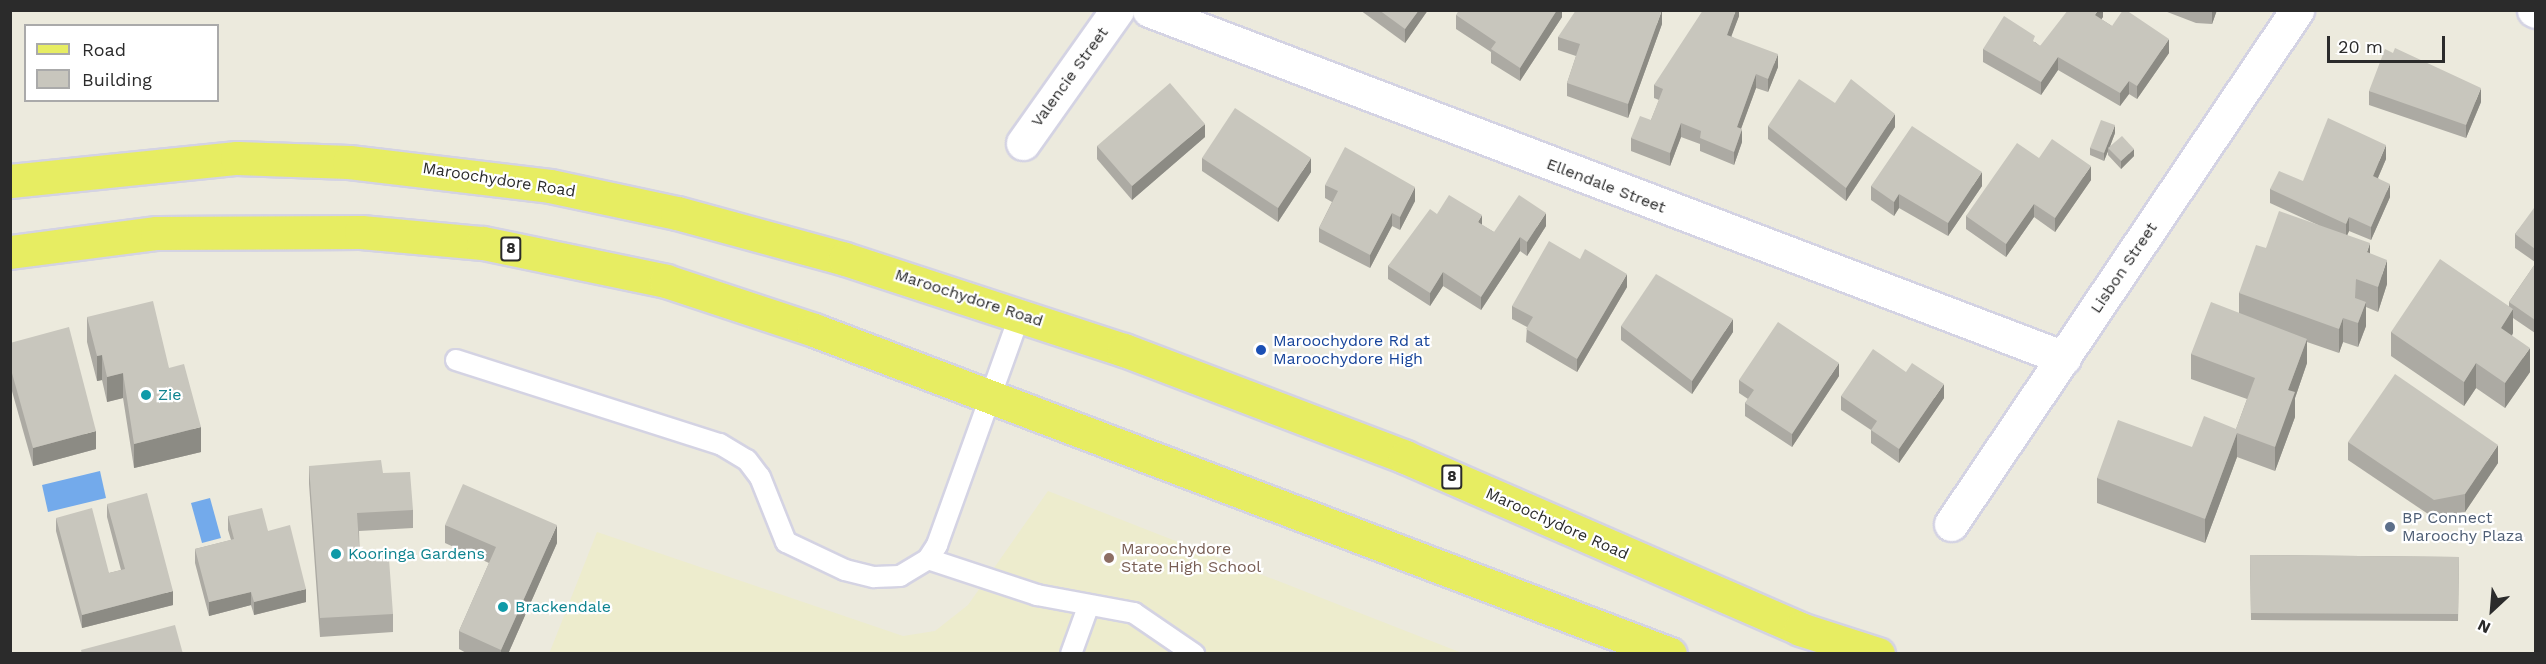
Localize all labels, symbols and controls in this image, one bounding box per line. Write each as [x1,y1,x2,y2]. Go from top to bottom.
street label: Valencie Street [1027,23,1113,131]
legend [24,24,219,102]
scale bar [2330,24,2448,62]
text: 20 m [2338,36,2383,57]
text: Road [82,39,126,60]
text: Building [82,69,152,90]
street label: Ellendale Street [1544,154,1668,218]
street label: Maroochydore Road [421,158,577,202]
street label: Lisbon Street [2087,219,2161,317]
road number: 8 [499,237,523,261]
street label: Maroochydore Road [892,265,1046,331]
place label: Maroochydore Rd at Maroochydore High [1273,331,1430,369]
marker: Maroochydore Rd at Maroochydore High [1254,343,1268,357]
place label: Zie [158,385,182,405]
marker: Zie [139,388,153,402]
road number: 8 [1440,465,1464,489]
street label: Maroochydore Road [1482,484,1632,564]
place label: BP Connect Maroochy Plaza [2402,508,2524,546]
marker: BP Connect Maroochy Plaza [2383,520,2397,534]
place label: Maroochydore State High School [1121,539,1261,577]
place label: Kooringa Gardens [348,544,485,564]
marker: Kooringa Gardens [329,547,343,561]
marker: Maroochydore State High School [1102,551,1116,565]
north arrow [2462,580,2522,640]
place label: Brackendale [515,597,611,617]
marker: Brackendale [496,600,510,614]
text: N [2474,615,2493,638]

